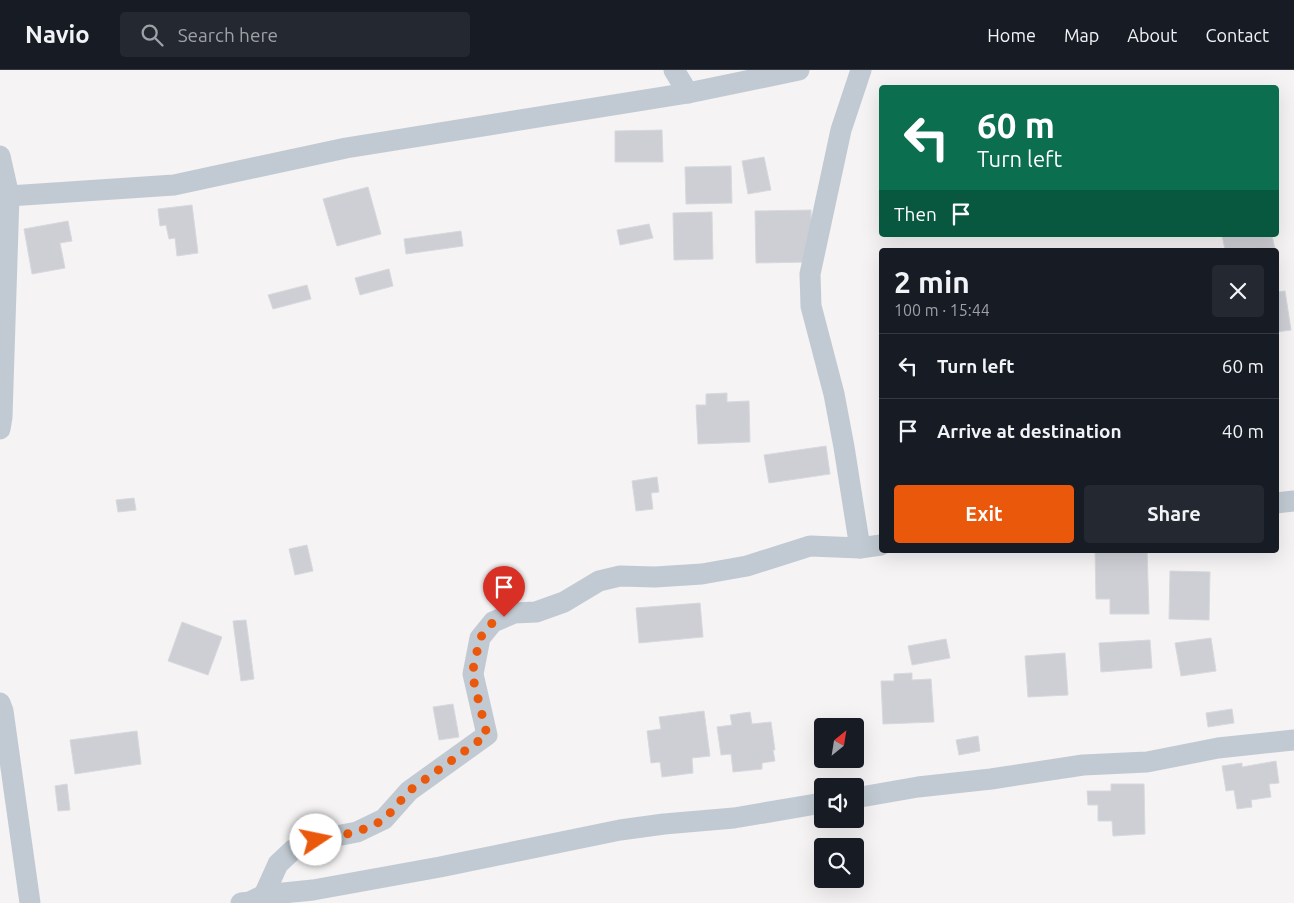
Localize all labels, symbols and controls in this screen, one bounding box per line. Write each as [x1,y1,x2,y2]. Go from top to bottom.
search box [120,12,470,57]
text: Navio [25,21,90,48]
icon: search [138,21,166,49]
text: Search here [178,24,278,46]
text: Home [987,25,1036,45]
text: Map [1064,25,1099,45]
text: About [1127,25,1177,45]
text: Contact [1205,25,1269,45]
icon: left [894,105,959,170]
text: 60 m [977,105,1055,145]
text: Turn left [977,146,1062,171]
icon: arrive [947,200,975,228]
text: Then [894,203,937,225]
text: 2 min [894,265,970,299]
button: close [1212,265,1264,317]
text: 100 m · 15:44 [894,301,990,319]
icon: left [894,352,922,380]
text: Turn left [937,355,1015,377]
text: 60 m [1222,355,1264,377]
icon: arrive [894,417,922,445]
text: Arrive at destination [937,420,1122,442]
text: 40 m [1222,420,1264,442]
button: Exit [894,485,1074,543]
button: Share [1084,485,1264,543]
pin [483,566,525,617]
icon: arrive [490,573,518,601]
north arrow [814,718,864,768]
map controls [814,718,864,888]
button: sound [814,778,864,828]
position arrow [289,813,341,865]
button: search [814,838,864,888]

